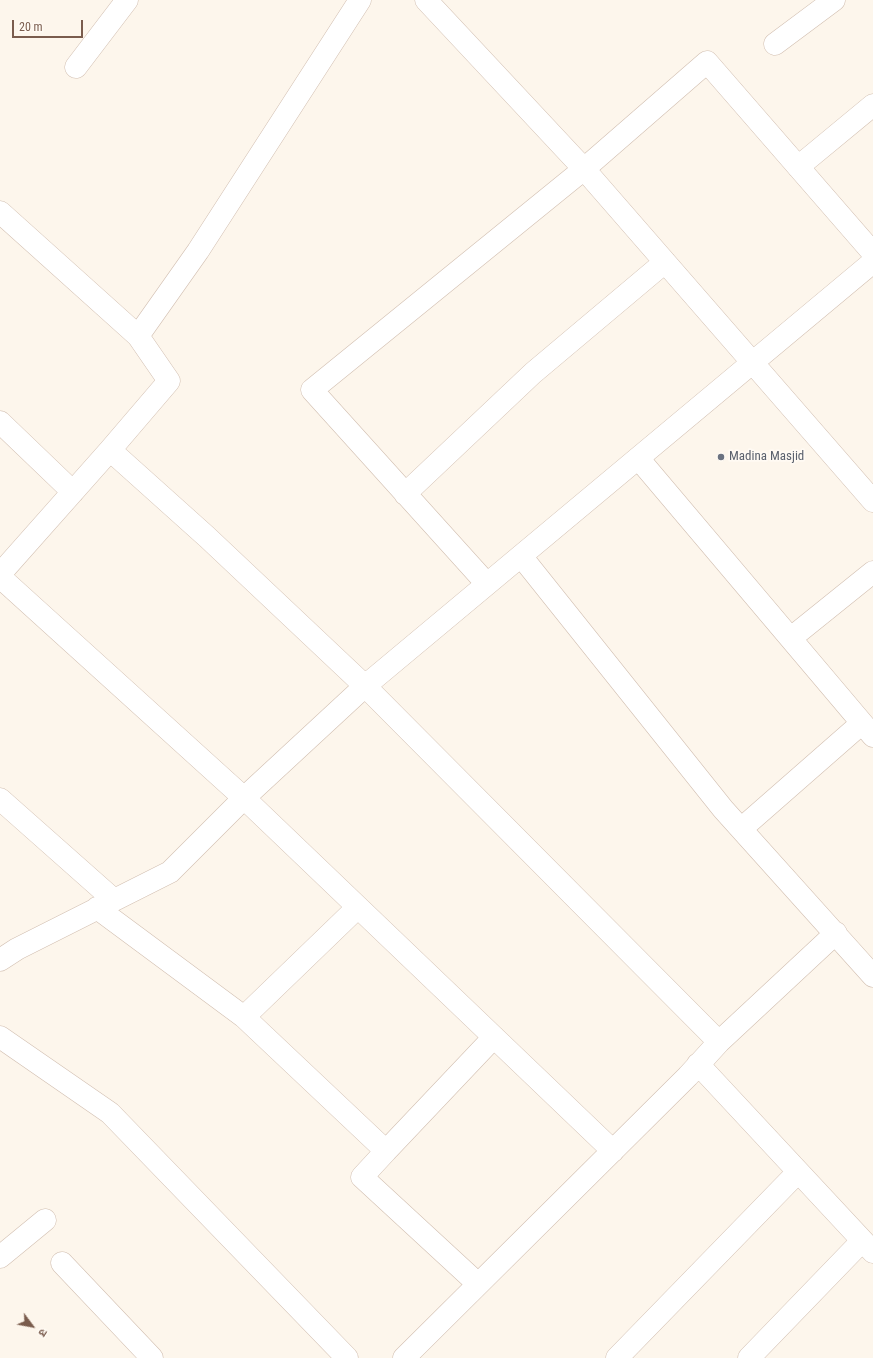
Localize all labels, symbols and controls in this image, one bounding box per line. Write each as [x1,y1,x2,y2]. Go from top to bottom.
scale bar [14,12,85,38]
text: 20 m [19,20,43,34]
place label: Madina Masjid [729,449,804,465]
marker: Madina Masjid [716,452,726,462]
north arrow [12,1306,52,1346]
text: उ [35,1326,50,1339]

